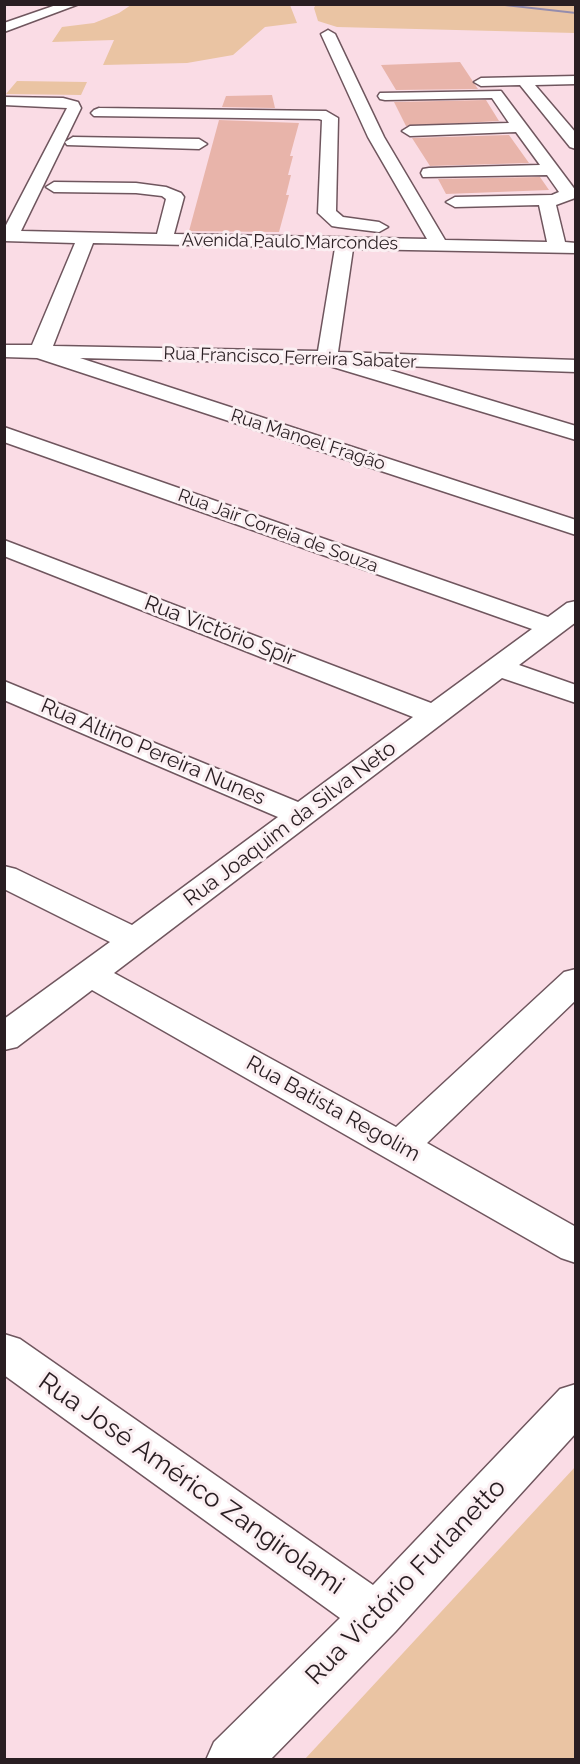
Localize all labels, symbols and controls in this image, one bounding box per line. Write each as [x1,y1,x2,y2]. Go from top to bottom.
street label: Avenida Paulo Marcondes [182,229,398,255]
street label: Rua Francisco Ferreira Sabater [163,343,417,373]
street label: Rua Manoel Fragão [228,405,388,475]
street label: Rua Jair Correia de Souza [175,485,381,577]
street label: Rua Victório Spir [141,591,299,671]
street label: Rua Altino Pereira Nunes [37,693,269,811]
street label: Rua Joaquim da Silva Neto [179,736,401,912]
street label: Rua Batista Regolim [242,1051,424,1167]
street label: Rua José Américo Zangirolami [32,1366,350,1602]
street label: Rua Victório Furlanetto [299,1472,513,1692]

